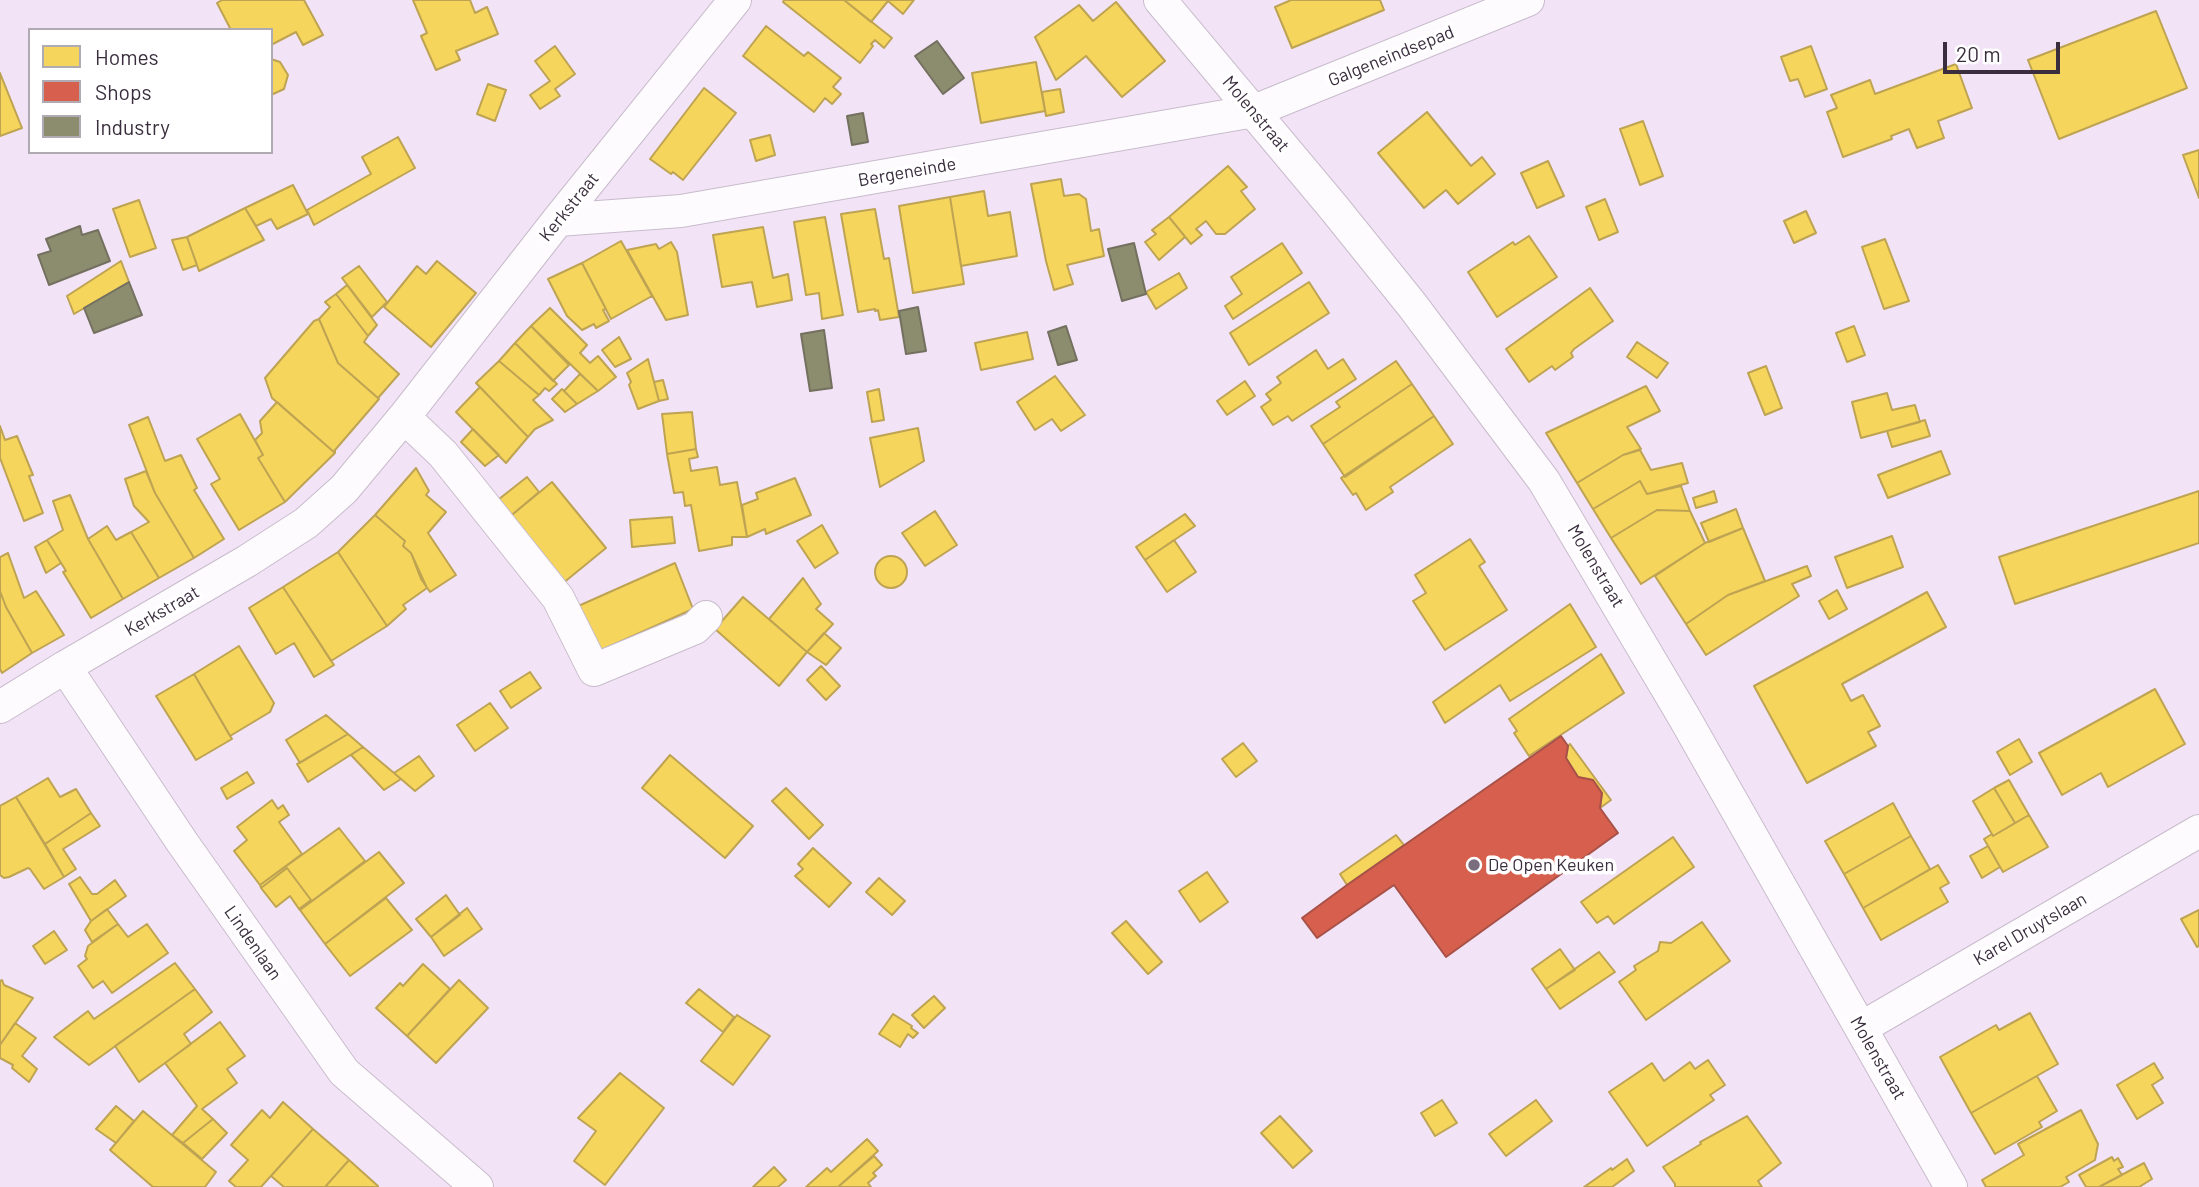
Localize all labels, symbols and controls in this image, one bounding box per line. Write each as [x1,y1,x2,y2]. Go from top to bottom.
street label: Galgeneindsepad [1325,21,1457,91]
legend [28,28,273,154]
scale bar [1947,28,2064,72]
text: 20 m [1956,41,2001,66]
text: Homes [95,44,159,69]
street label: Molenstraat [1218,72,1294,156]
text: Shops [95,79,152,104]
text: Industry [95,114,170,139]
street label: Bergeneinde [856,153,958,191]
street label: Kerkstraat [535,168,603,246]
street label: Molenstraat [1563,521,1629,611]
street label: Kerkstraat [121,581,203,641]
place label: De Open Keuken [1488,854,1614,876]
marker: De Open Keuken [1466,857,1482,873]
street label: Karel Druytslaan [1970,888,2090,970]
street label: Lindenlaan [220,902,286,984]
street label: Molenstraat [1845,1012,1911,1104]

